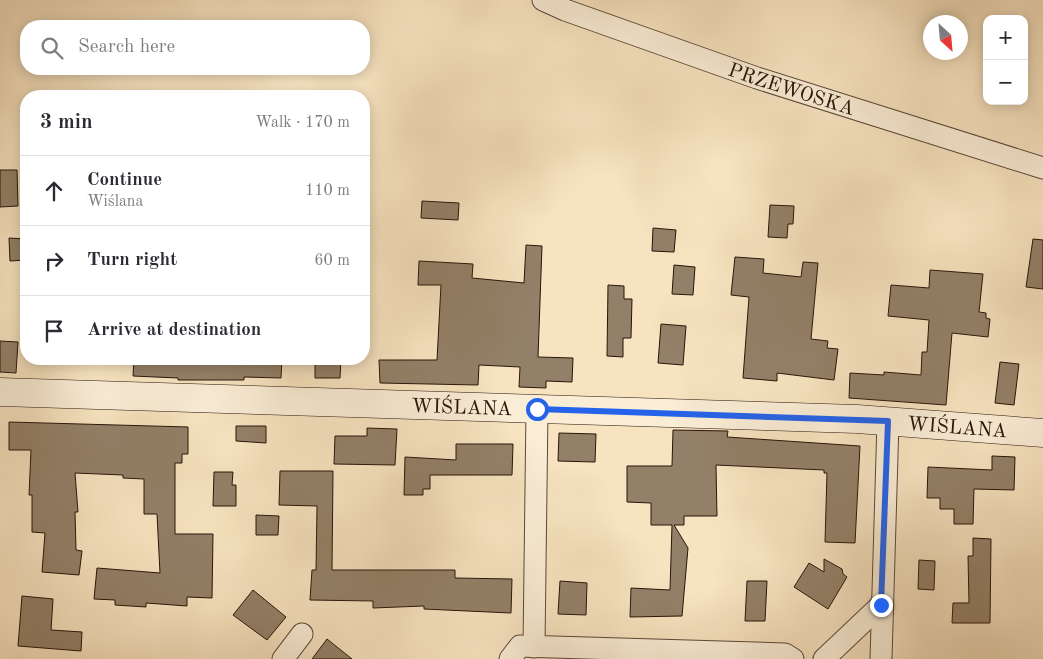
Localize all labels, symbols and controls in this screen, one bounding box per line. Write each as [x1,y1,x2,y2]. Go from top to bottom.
north arrow [923,15,968,60]
map controls [983,15,1028,105]
button: + [983,15,1028,60]
search box [20,20,370,75]
icon: search [38,34,66,62]
text: Search here [78,38,175,57]
button: − [983,60,1028,105]
street label: PRZEWOSKA [725,61,857,120]
text: 3 min [40,112,93,133]
text: Walk · 170 m [255,115,350,131]
text: Continue [87,171,162,190]
icon: ahead [40,177,68,205]
text: 110 m [305,183,350,199]
text: Wiślana [87,194,143,210]
icon: right [40,247,68,275]
text: Turn right [87,251,177,270]
text: 60 m [314,253,350,269]
icon: arrive [40,317,68,345]
text: Arrive at destination [87,321,261,340]
street label: WIŚLANA [411,394,512,420]
route start [526,398,549,421]
street label: WIŚLANA [906,413,1008,442]
route end [870,594,893,617]

